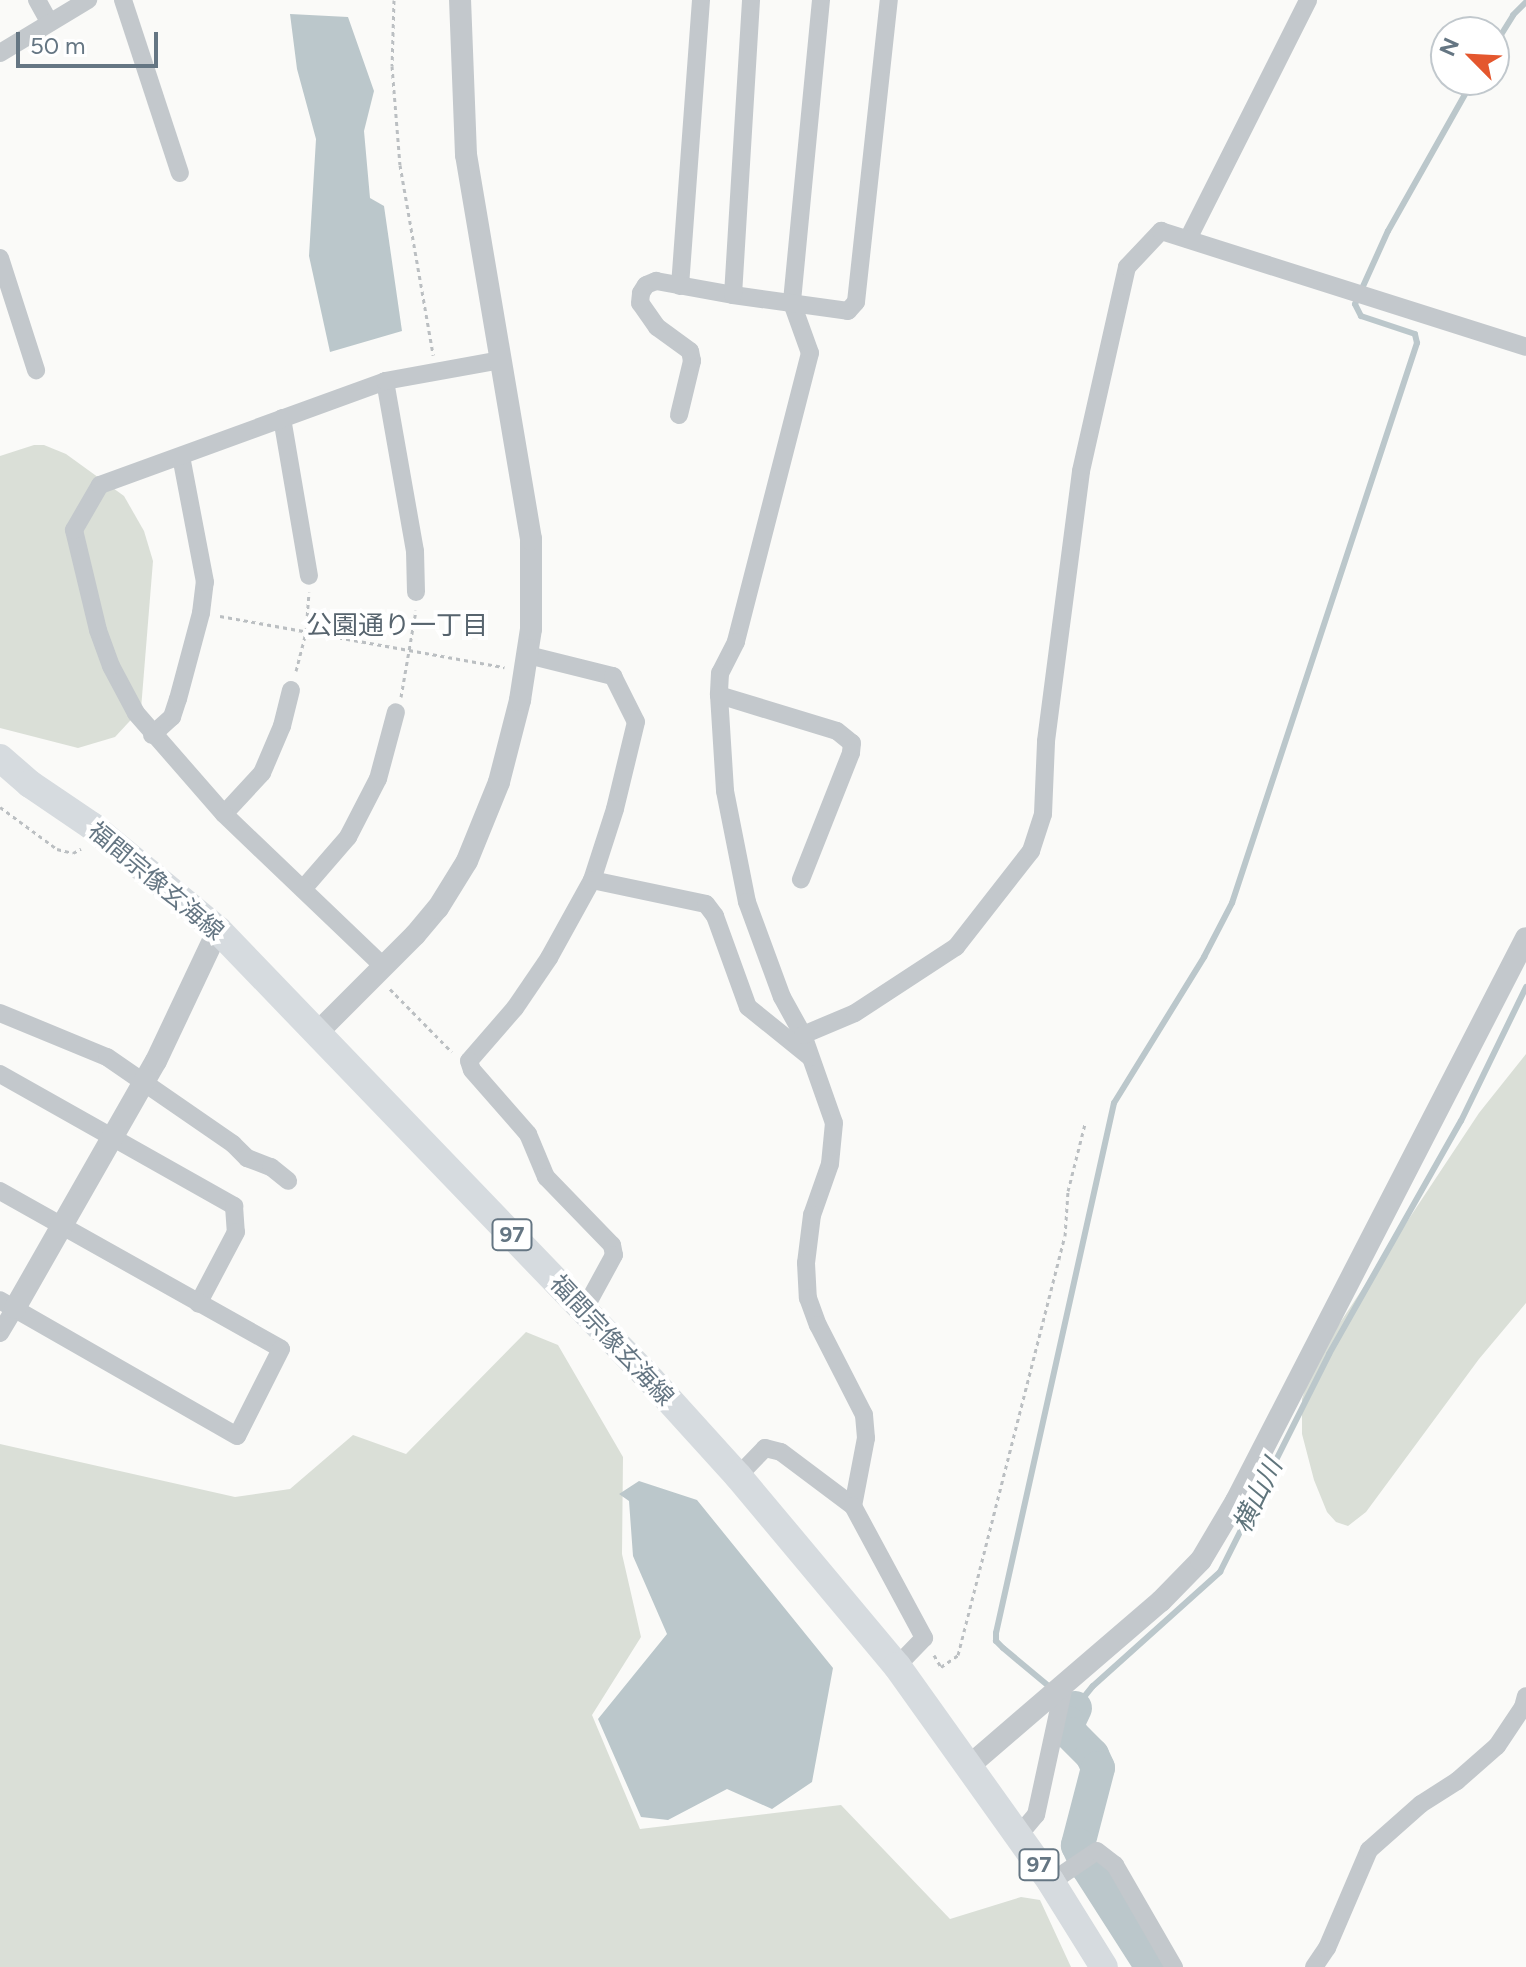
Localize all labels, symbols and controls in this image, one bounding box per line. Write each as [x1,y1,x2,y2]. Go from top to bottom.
scale bar [20,16,162,66]
north arrow [1430,16,1510,96]
text: 50 m [30,31,86,60]
text: N [1434,34,1465,60]
district label: 公園通り一丁目 [306,610,488,642]
street label: 福間宗像玄海線 [82,816,230,946]
road number: 97 [490,1217,534,1253]
street label: 福間宗像玄海線 [544,1269,680,1411]
water label: 横山川 [1227,1454,1289,1538]
road number: 97 [1017,1847,1061,1883]

